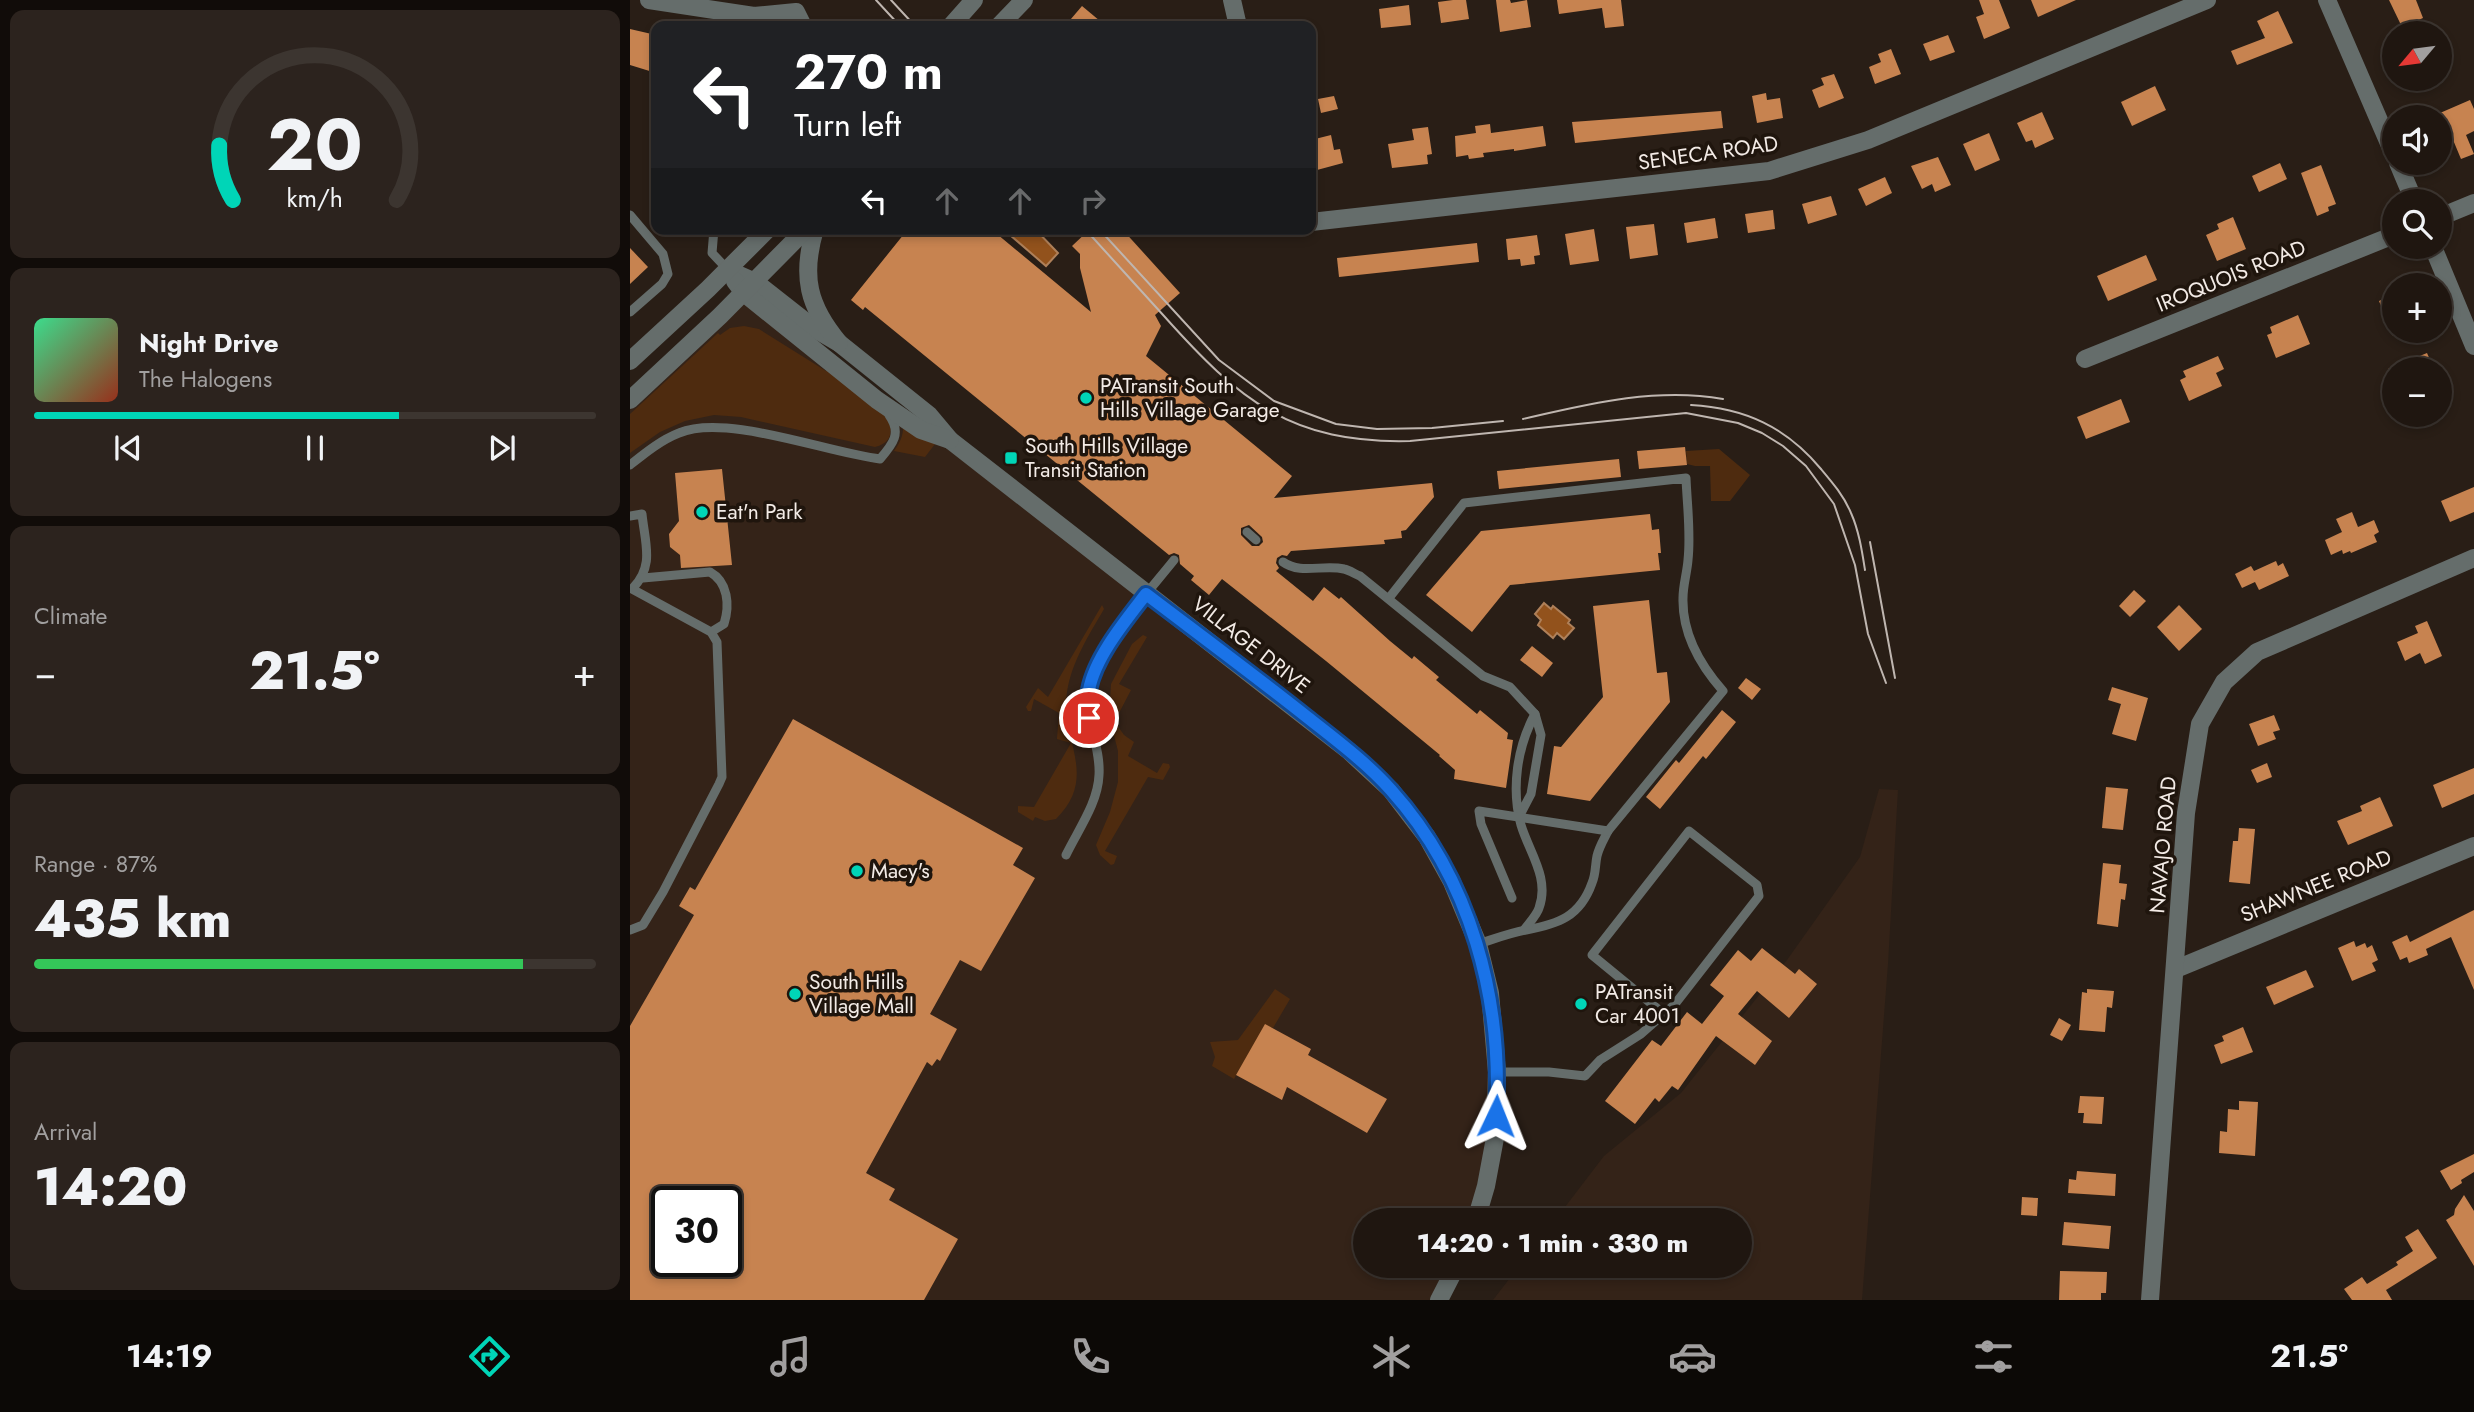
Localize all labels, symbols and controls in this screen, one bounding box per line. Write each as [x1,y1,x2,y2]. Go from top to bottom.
north arrow [2382,21,2452,91]
map controls [2382,21,2452,427]
text: 270 m [794,37,943,107]
icon: left [679,49,770,140]
text: 20 [267,92,363,197]
text: Turn left [794,102,901,148]
button: sound [2382,105,2452,175]
street label: SENECA ROAD [1636,128,1780,178]
text: km/h [287,180,343,216]
icon: left [855,182,893,220]
icon: ahead [928,182,966,220]
icon: ahead [1001,182,1039,220]
icon: right [1074,182,1112,220]
button: search [2382,189,2452,259]
street label: IROQUOIS ROAD [2152,232,2310,320]
button: + [2382,273,2452,343]
text: Night Drive [139,324,279,362]
button: − [2382,357,2452,427]
text: The Halogens [139,362,272,396]
place label: PATransit South Hills Village Garage [1100,371,1280,425]
marker: PATransit South Hills Village Garage [1078,390,1094,406]
icon: previous [109,429,147,467]
icon: pause [296,429,334,467]
icon: next [483,429,521,467]
place label: South Hills Village Transit Station [1025,431,1188,485]
marker: South Hills Village Transit Station [1003,450,1019,466]
place label: Eat'n Park [716,497,803,527]
marker: Eat'n Park [694,504,710,520]
street label: VILLAGE DRIVE [1186,589,1316,701]
text: Climate [34,599,107,633]
text: 21.5° [249,633,380,709]
text: − [34,645,56,700]
text: + [573,645,596,700]
pin [1059,688,1119,748]
icon: arrive [1070,699,1108,737]
street label: NAVAJO ROAD [2142,775,2184,915]
street label: SHAWNEE ROAD [2236,842,2396,930]
text: Range · 87% [34,847,157,881]
place label: Macy's [871,856,930,886]
marker: Macy's [849,863,865,879]
text: 435 km [34,881,231,957]
place label: South Hills Village Mall [809,967,914,1021]
place label: PATransit Car 4001 [1595,977,1680,1031]
marker: South Hills Village Mall [787,986,803,1002]
marker: PATransit Car 4001 [1573,996,1589,1012]
position arrow [1459,1079,1533,1153]
text: Arrival [34,1115,97,1149]
text: 14:20 [34,1149,187,1225]
speed limit sign: 30 [651,1186,742,1277]
text: 14:20 · 1 min · 330 m [1417,1224,1688,1262]
icon: directions [465,1332,514,1381]
icon: music [766,1332,815,1381]
icon: phone [1066,1332,1115,1381]
icon: climate [1367,1332,1416,1381]
icon: car [1668,1332,1717,1381]
icon: filters [1969,1332,2018,1381]
text: 14:19 [126,1333,213,1379]
text: 21.5° [2270,1333,2348,1379]

